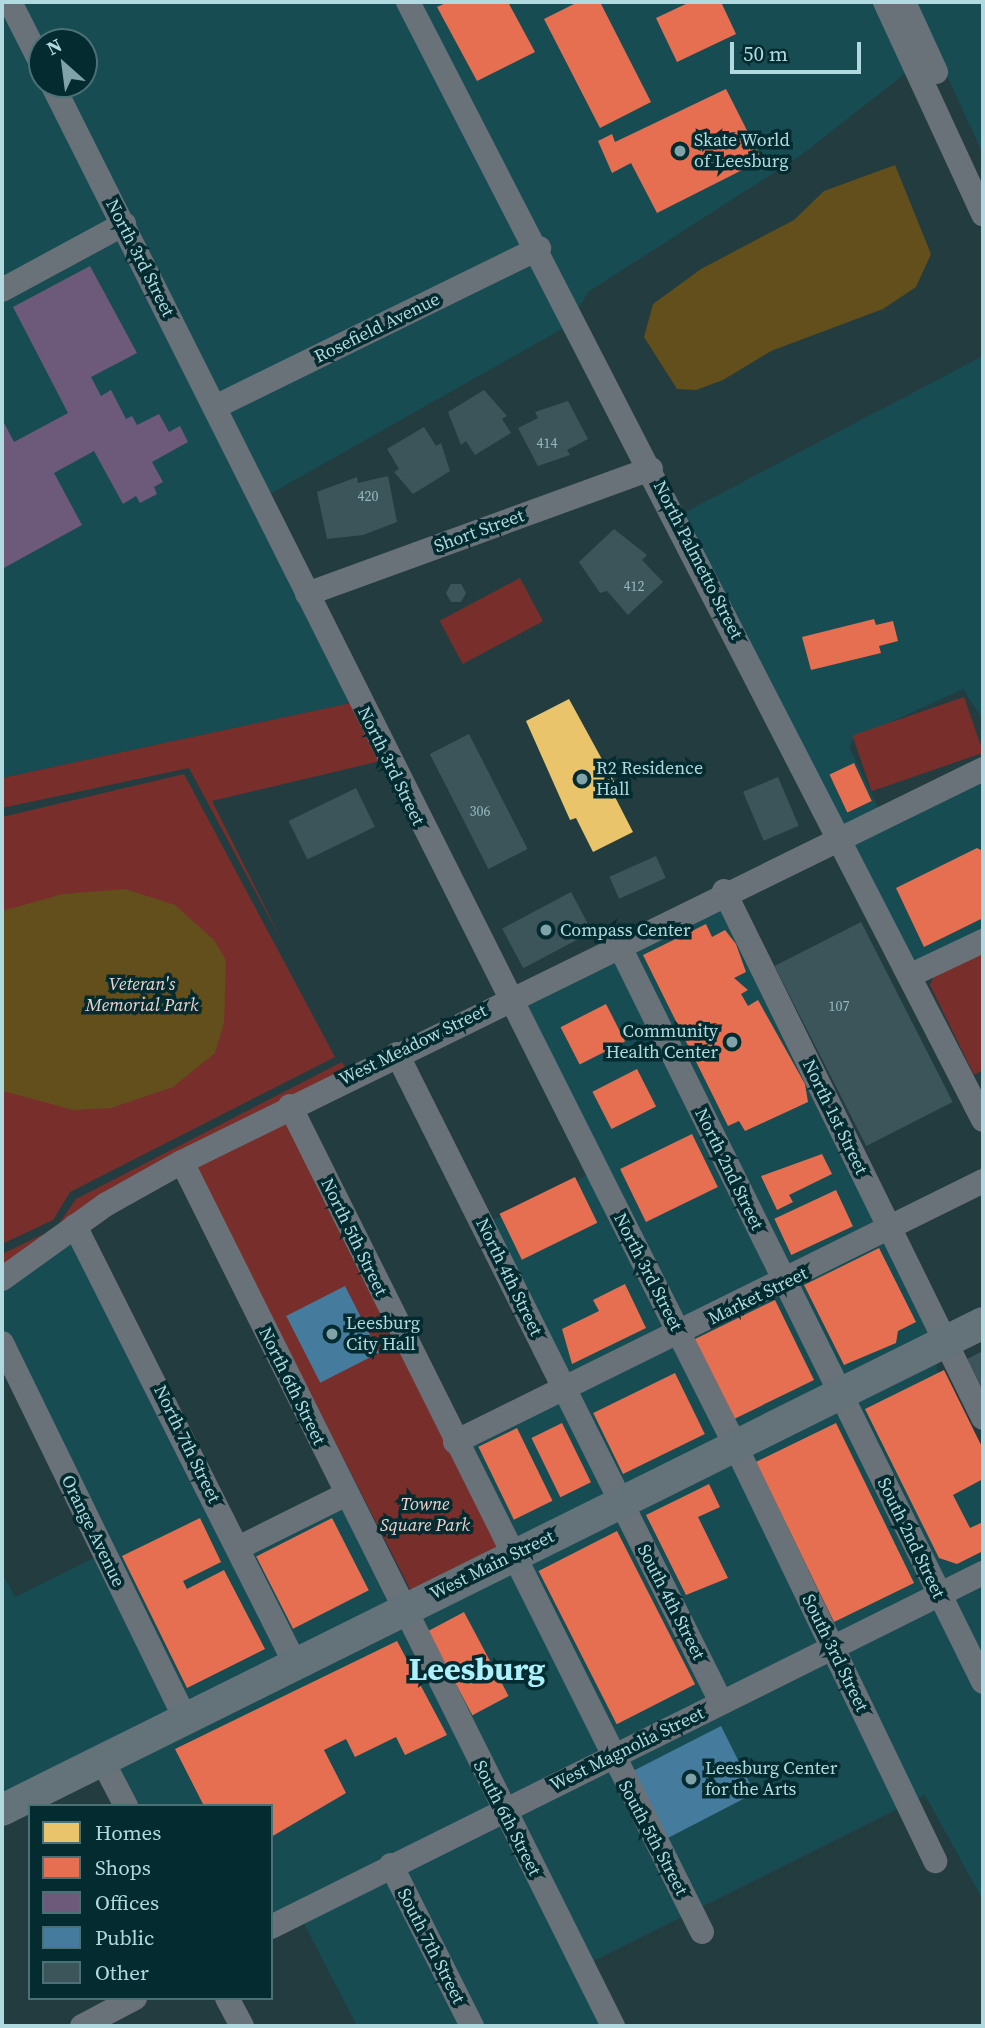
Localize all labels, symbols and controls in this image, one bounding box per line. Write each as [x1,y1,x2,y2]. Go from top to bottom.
north arrow [28,28,98,98]
scale bar [733,28,864,72]
text: N [42,31,66,61]
text: 50 m [743,39,788,68]
place label: Skate World of Leesburg [694,130,790,172]
marker: Skate World of Leesburg [672,143,688,159]
street label: North 3rd Street [101,196,179,320]
street label: Rosefield Avenue [311,288,443,368]
house number: 414 [537,435,557,451]
street label: North Palmetto Street [649,477,747,643]
house number: 420 [358,488,378,504]
street label: Short Street [431,505,527,557]
house number: 412 [624,578,644,594]
street label: North 3rd Street [353,703,429,829]
place label: R2 Residence Hall [596,758,703,800]
marker: R2 Residence Hall [574,771,590,787]
house number: 306 [470,803,490,819]
place label: Compass Center [560,919,691,941]
marker: Compass Center [538,922,554,938]
park label: Veteran's Memorial Park [86,974,198,1016]
house number: 107 [829,998,849,1014]
street label: West Meadow Street [336,1000,490,1090]
place label: Community Health Center [606,1021,718,1064]
marker: Community Health Center [724,1034,740,1050]
street label: North 1st Street [798,1056,872,1178]
street label: North 2nd Street [690,1105,768,1233]
street label: North 5th Street [316,1175,392,1299]
street label: North 3rd Street [609,1210,687,1334]
street label: North 4th Street [471,1215,547,1339]
street label: Market Street [705,1263,811,1329]
place label: Leesburg City Hall [346,1313,420,1356]
street label: North 6th Street [254,1324,330,1448]
marker: Leesburg City Hall [324,1326,340,1342]
street label: North 7th Street [149,1382,225,1506]
street label: Orange Avenue [57,1472,129,1590]
street label: South 2nd Street [873,1474,949,1602]
park label: Towne Square Park [380,1494,470,1536]
street label: West Main Street [427,1526,557,1604]
street label: South 4th Street [633,1541,709,1663]
street label: South 3rd Street [797,1591,873,1715]
district label: Leesburg [409,1650,545,1688]
street label: West Magnolia Street [547,1702,707,1796]
street label: South 6th Street [469,1757,545,1879]
place label: Leesburg Center for the Arts [705,1758,837,1800]
marker: Leesburg Center for the Arts [683,1771,699,1787]
street label: South 5th Street [614,1777,692,1899]
legend [28,1804,273,2000]
text: Homes [95,1818,161,1847]
text: Shops [95,1853,151,1882]
street label: South 7th Street [393,1885,469,2007]
text: Offices [95,1888,159,1917]
text: Public [95,1923,154,1952]
text: Other [95,1958,149,1987]

